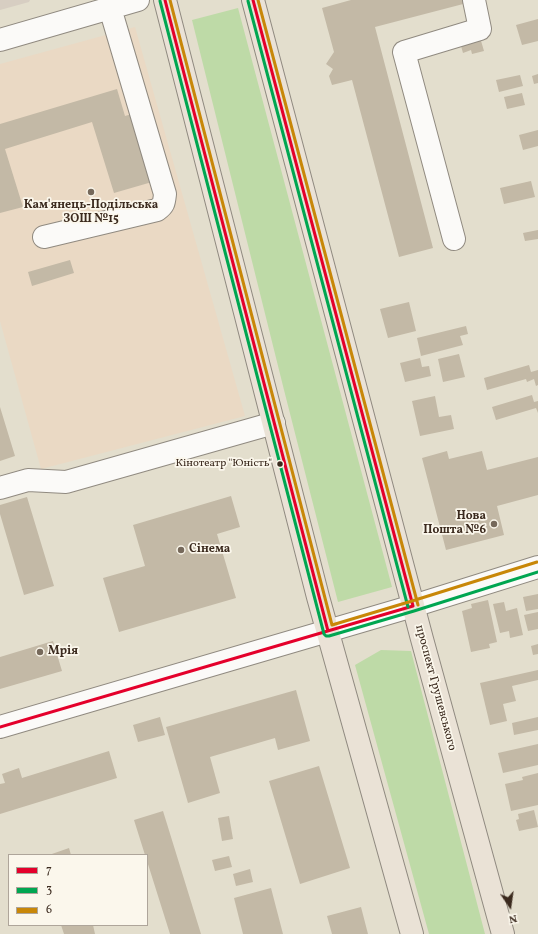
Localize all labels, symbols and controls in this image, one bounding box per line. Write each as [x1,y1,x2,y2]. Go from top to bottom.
marker: Кам'янець-Подільська ЗОШ №15 [86,187,96,197]
place label: Кам'янець-Подільська ЗОШ №15 [24,199,158,227]
place label: Кінотеатр "Юність" [175,457,272,471]
marker: Кінотеатр "Юність" [275,459,285,469]
place label: Нова Пошта №6 [423,510,486,538]
marker: Нова Пошта №6 [489,519,499,529]
place label: Сінема [189,543,230,557]
marker: Сінема [176,545,186,555]
street label: проспект Грушевського [411,624,459,752]
place label: Мрія [48,645,78,659]
marker: Мрія [35,647,45,657]
legend [8,854,148,926]
text: 7 [46,862,52,878]
text: 3 [46,882,52,898]
north arrow [490,886,530,926]
text: 6 [46,902,52,918]
text: N [507,910,518,926]

